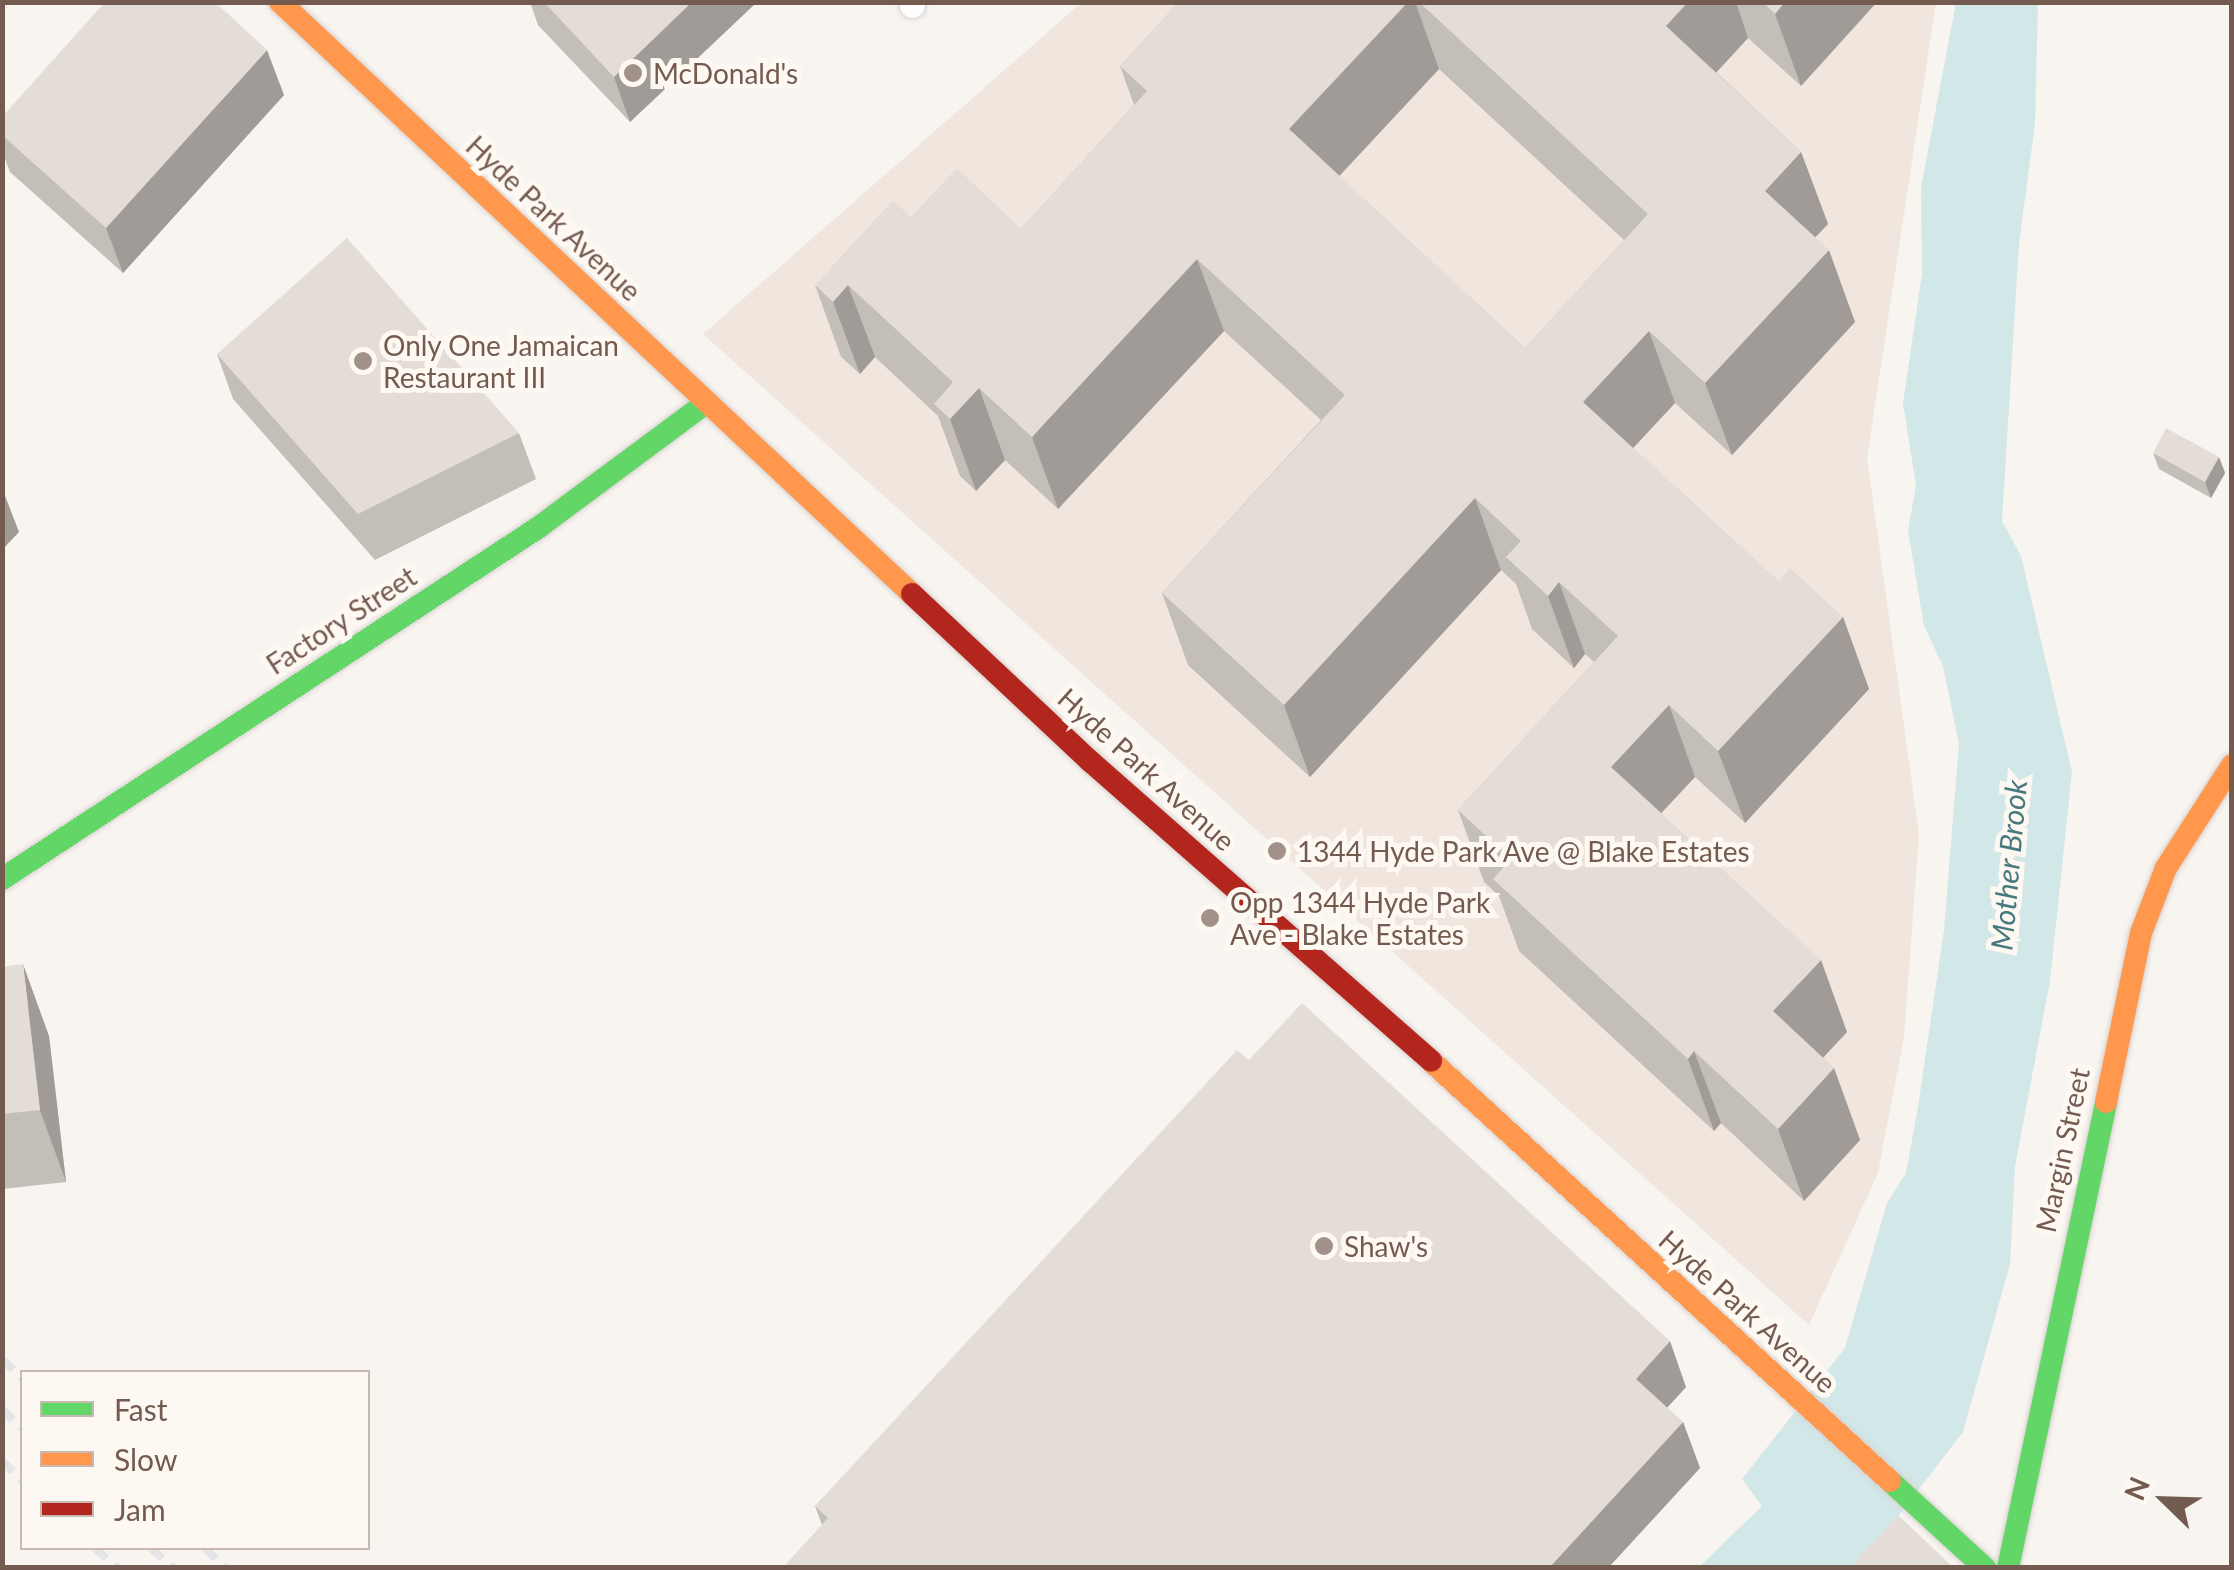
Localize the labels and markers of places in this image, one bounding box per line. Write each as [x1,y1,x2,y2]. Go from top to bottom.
place label: McDonald's [653,56,798,90]
marker: McDonald's [622,62,644,84]
place label: Only One Jamaican Restaurant III [383,328,620,394]
marker: Only One Jamaican Restaurant III [352,350,374,372]
place label: 1344 Hyde Park Ave @ Blake Estates [1297,834,1751,868]
marker: 1344 Hyde Park Ave @ Blake Estates [1266,840,1288,862]
place label: Opp 1344 Hyde Park Ave - Blake Estates [1230,885,1490,951]
marker: Opp 1344 Hyde Park Ave - Blake Estates [1199,907,1221,929]
place label: Shaw's [1344,1229,1428,1263]
marker: Shaw's [1313,1235,1335,1257]

